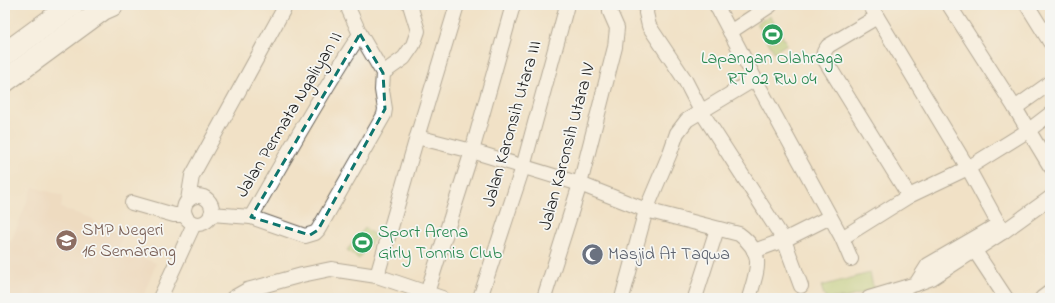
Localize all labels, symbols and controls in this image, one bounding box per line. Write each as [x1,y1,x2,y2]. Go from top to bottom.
sports icon: Lapangan Olahraga RT 02 RW 04 [759,21,785,47]
street label: Jalan Permata Ngaliyan II [230,27,351,203]
street label: Jalan Karonsih Utara III [477,38,549,210]
place label: Lapangan Olahraga RT 02 RW 04 [701,46,843,93]
street label: Jalan Karonsih Utara IV [533,60,603,233]
place label: SMP Negeri 16 Semarang [82,218,176,266]
place label: Sport Arena Girly Tonnis Club [378,220,502,267]
school or university icon: SMP Negeri 16 Semarang [53,228,79,254]
sports icon: Sport Arena Girly Tonnis Club [349,230,375,256]
mosque icon: Masjid At Taqwa [579,242,605,268]
place label: Masjid At Taqwa [608,242,730,268]

